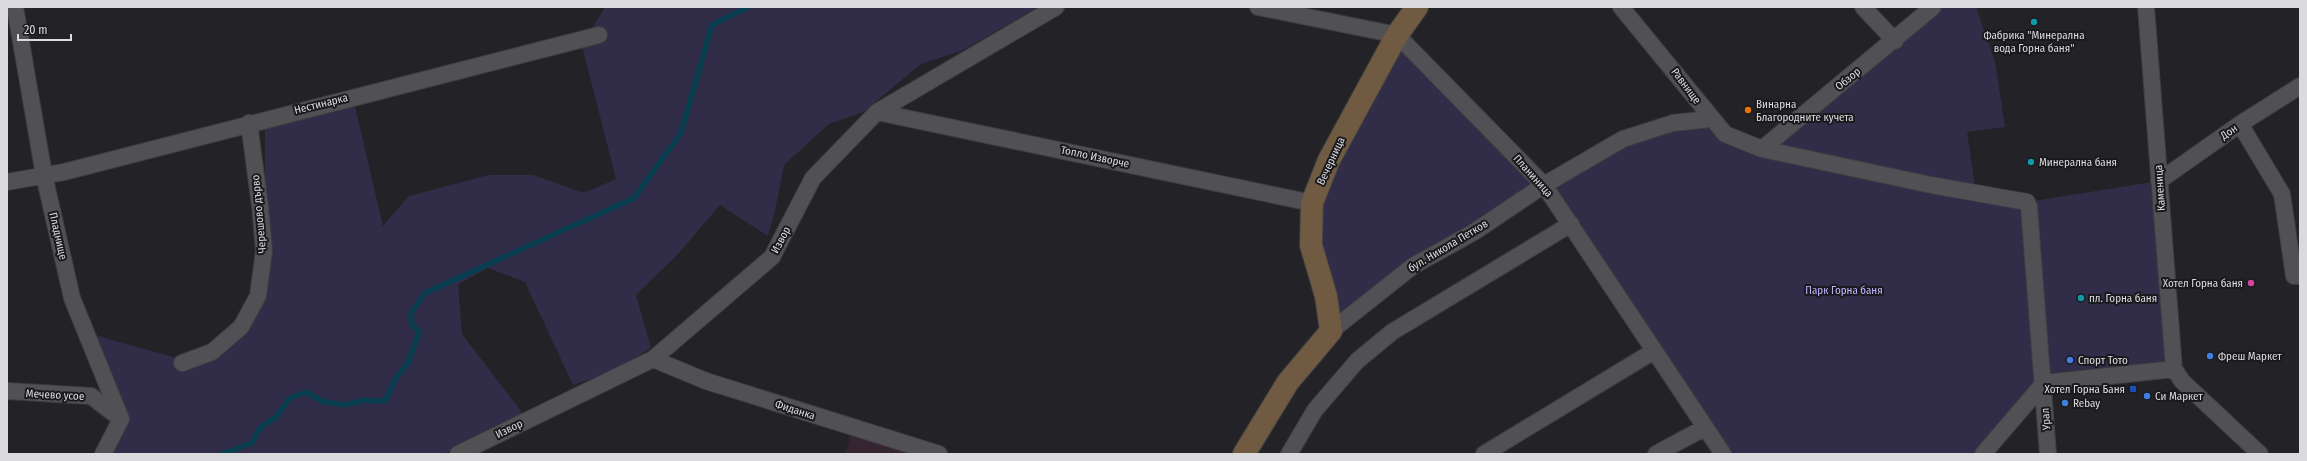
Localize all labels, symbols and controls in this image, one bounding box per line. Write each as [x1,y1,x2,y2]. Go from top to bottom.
scale bar [18,16,71,42]
marker: Фабрика "Минерална вода Горна баня" [2029,17,2039,27]
text: 20 m [24,23,48,37]
place label: Фабрика "Минерална вода Горна баня" [1983,29,2085,55]
street label: Обзор [1833,65,1863,93]
street label: Равнище [1668,66,1704,106]
street label: Нестинарка [293,91,349,117]
place label: Винарна Благородните кучета [1756,98,1854,124]
marker: Винарна Благородните кучета [1743,105,1753,115]
street label: Дон [2217,122,2240,143]
street label: Вечерница [1314,135,1348,187]
street label: Топло Изворче [1060,143,1130,171]
street label: Планиница [1511,152,1555,200]
place label: Минерална баня [2039,156,2117,169]
marker: Минерална баня [2026,157,2036,167]
street label: Каменица [2152,164,2168,212]
street label: Черешово дърво [249,174,269,254]
street label: Пладнище [46,211,70,261]
street label: бул. Никола Петков [1406,217,1490,275]
street label: Извор [769,224,794,256]
place label: Хотел Горна баня [2163,277,2243,290]
marker: Хотел Горна баня [2246,278,2256,288]
park label: Парк Горна баня [1805,284,1883,297]
place label: пл. Горна баня [2089,292,2157,305]
marker: пл. Горна баня [2076,293,2086,303]
place label: Фреш Маркет [2218,350,2282,363]
marker: Фреш Маркет [2205,351,2215,361]
place label: Спорт Тото [2078,354,2128,367]
marker: Спорт Тото [2065,355,2075,365]
place label: Хотел Горна Баня [2045,383,2125,396]
marker: Хотел Горна Баня [2128,384,2138,394]
street label: Мечево усое [25,387,85,403]
place label: Си Маркет [2155,390,2203,403]
marker: Си Маркет [2142,391,2152,401]
street label: Фиданка [773,397,817,423]
place label: Rebay [2073,397,2100,410]
marker: Rebay [2060,398,2070,408]
street label: Урал [2039,407,2053,432]
street label: Извор [493,417,525,441]

